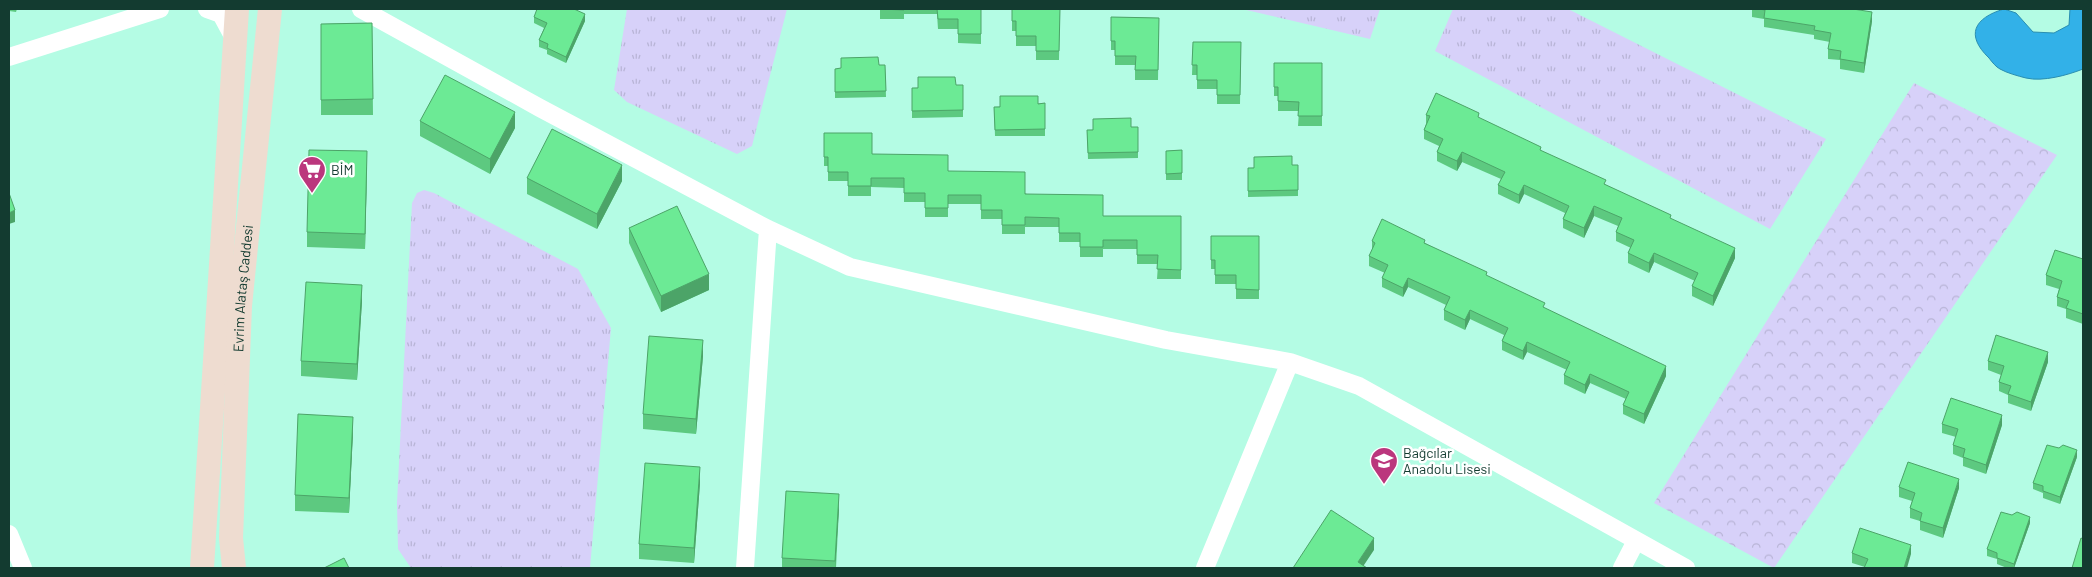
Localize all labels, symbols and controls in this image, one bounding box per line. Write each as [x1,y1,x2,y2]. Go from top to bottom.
supermarket icon: BİM [297,155,327,194]
place label: BİM [331,161,353,178]
street label: Evrim Alataş Caddesi [229,224,256,352]
place label: Bağcılar Anadolu Lisesi [1403,444,1491,477]
school or university icon: Bağcılar Anadolu Lisesi [1369,446,1399,485]

